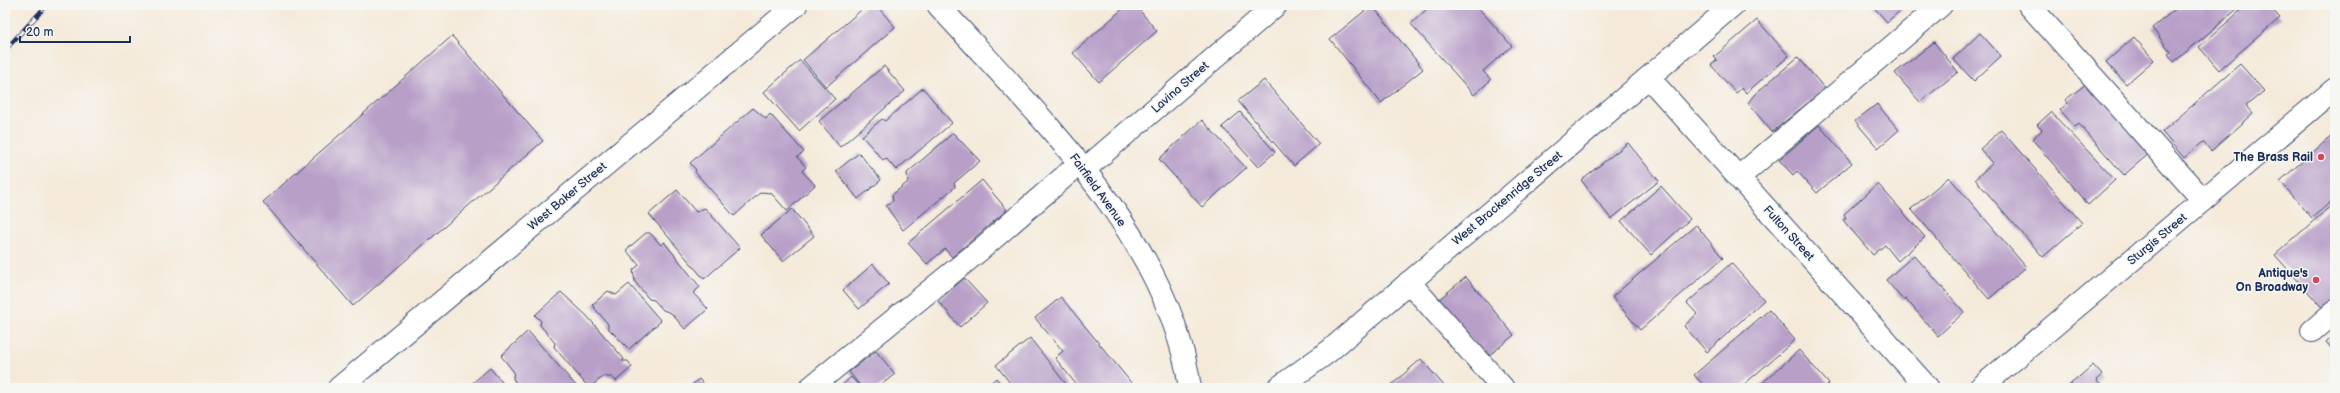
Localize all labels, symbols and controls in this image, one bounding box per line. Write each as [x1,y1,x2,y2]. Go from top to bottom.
scale bar [20,18,130,44]
text: 20 m [26,25,53,40]
street label: Lavina Street [1148,58,1212,116]
street label: West Brackenridge Street [1449,148,1566,249]
place label: The Brass Rail [2234,150,2313,165]
street label: Fairfield Avenue [1066,151,1129,230]
marker: The Brass Rail [2316,152,2326,162]
street label: West Baker Street [525,159,610,234]
street label: Fulton Street [1760,203,1818,264]
street label: Sturgis Street [2124,210,2190,269]
place label: Antique's On Broadway [2236,266,2308,295]
marker: Antique's On Broadway [2311,275,2321,285]

